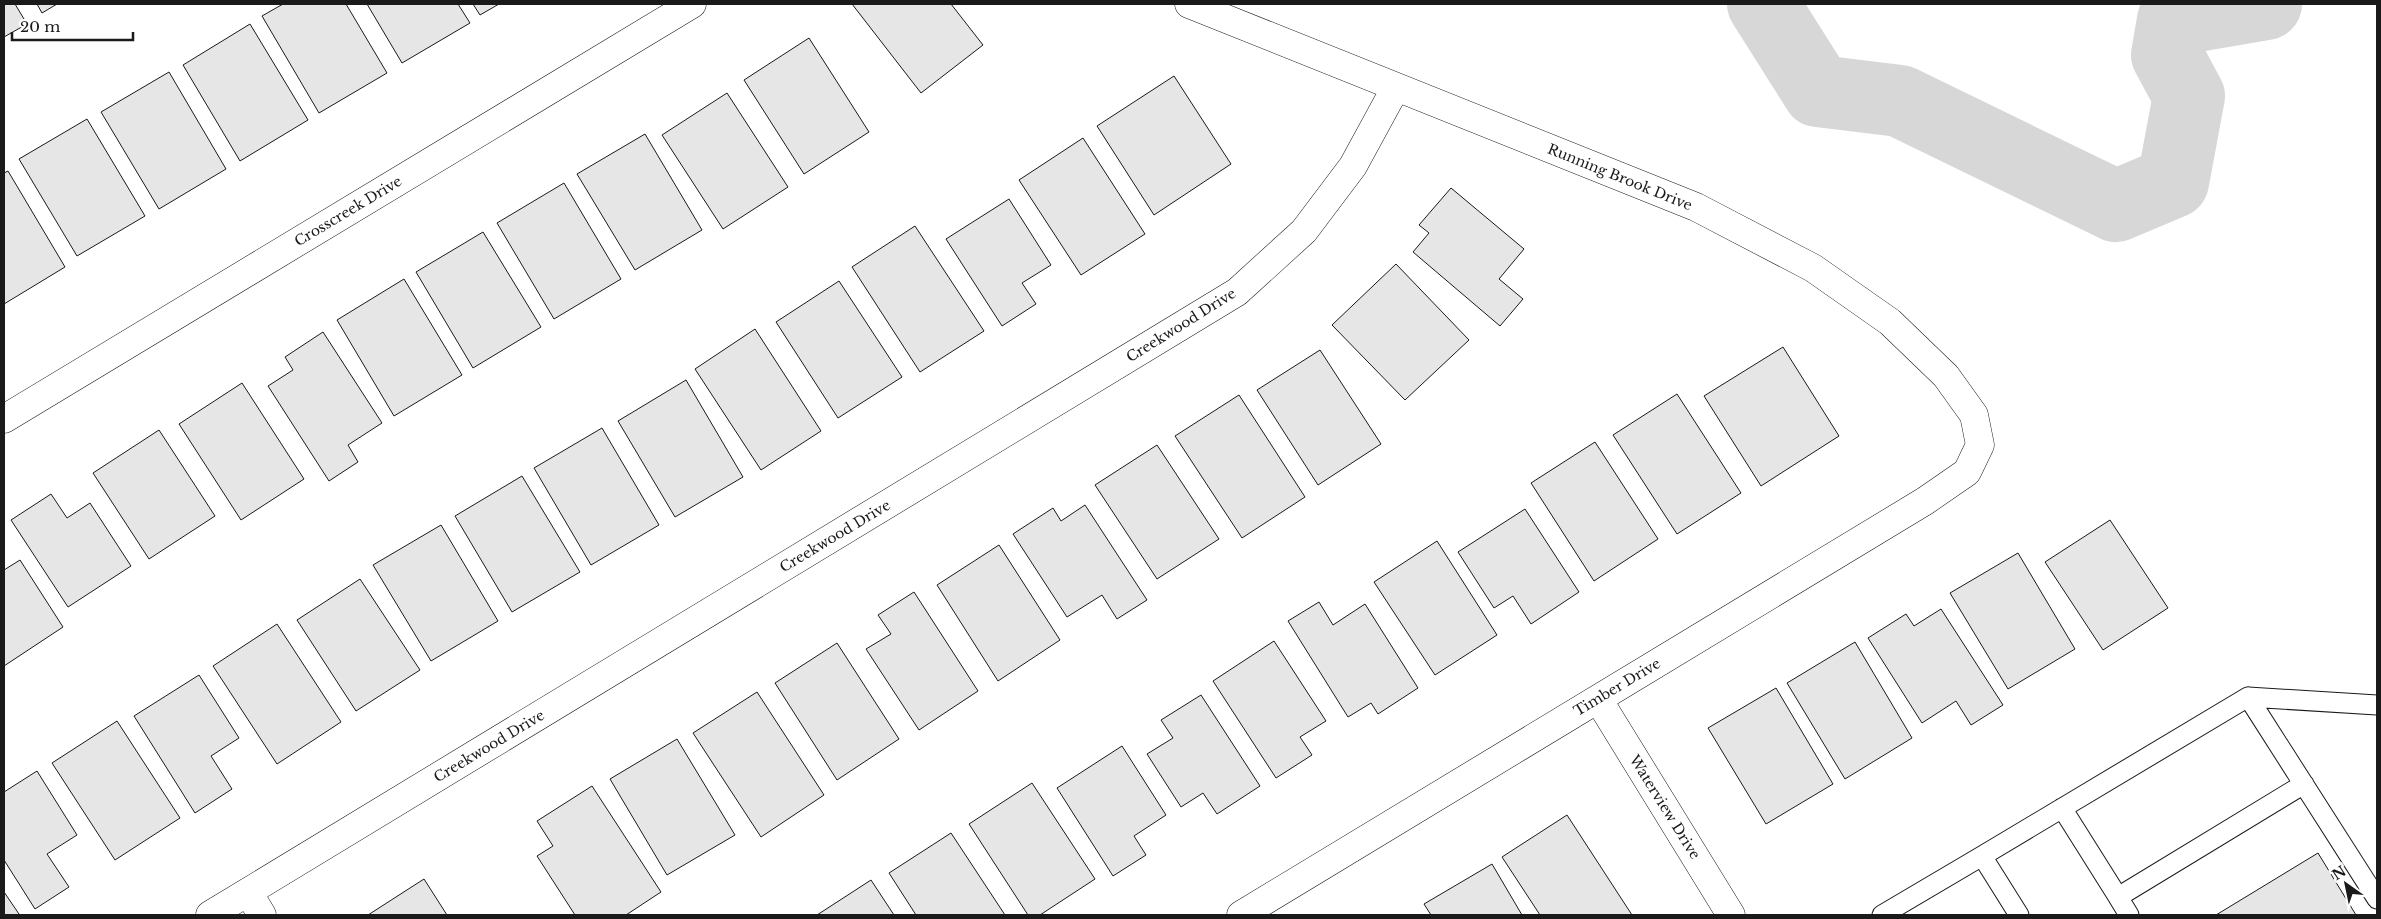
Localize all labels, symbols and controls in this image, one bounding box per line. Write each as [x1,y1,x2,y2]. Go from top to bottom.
scale bar [12,10,134,42]
text: 20 m [20,17,60,36]
street label: Running Brook Drive [1545,140,1695,214]
street label: Crosscreek Drive [291,172,405,250]
street label: Creekwood Drive [1123,284,1239,366]
street label: Creekwood Drive [776,496,894,576]
street label: Timber Drive [1570,654,1664,720]
street label: Creekwood Drive [430,706,548,786]
street label: Waterview Drive [1625,751,1704,863]
north arrow [2321,859,2371,909]
text: N [2328,862,2349,884]

